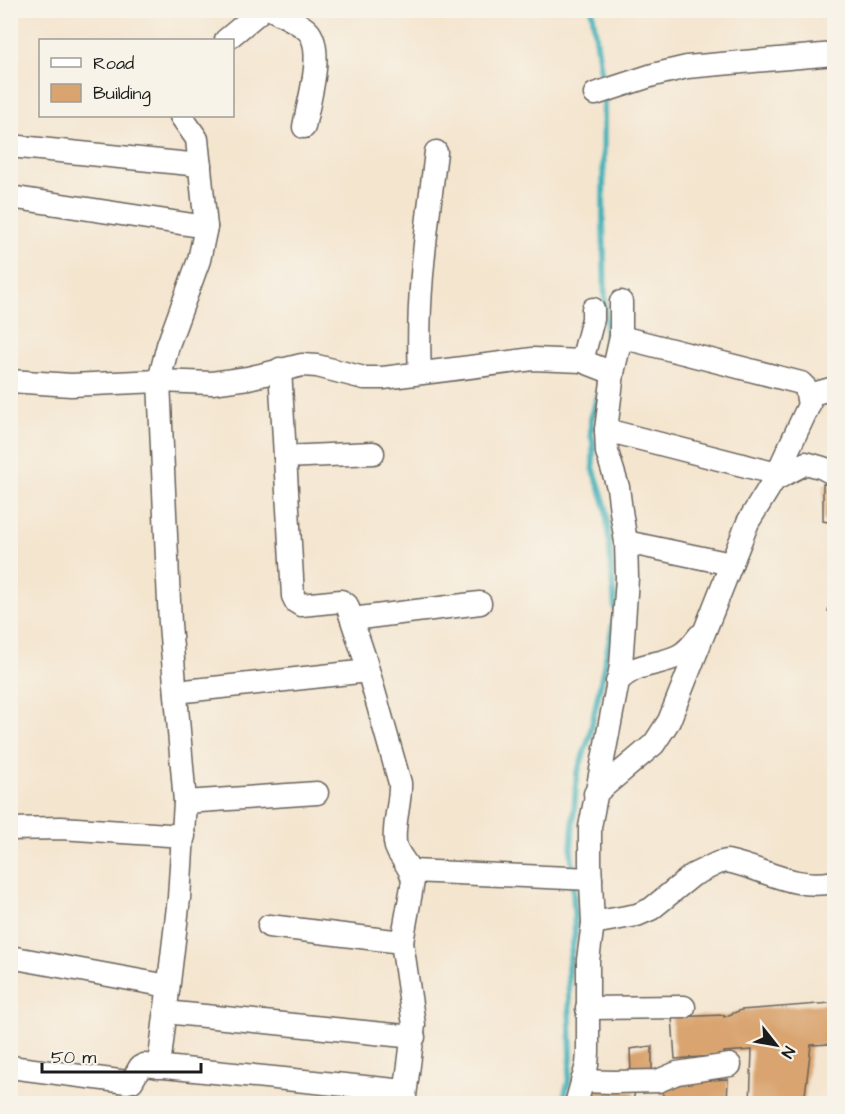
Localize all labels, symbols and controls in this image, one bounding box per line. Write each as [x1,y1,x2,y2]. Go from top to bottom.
legend [39,39,234,117]
text: Road [93,51,134,76]
text: Building [93,81,151,107]
north arrow [746,1015,806,1075]
scale bar [42,1036,201,1074]
text: N [776,1042,800,1062]
text: 50 m [51,1045,96,1070]

